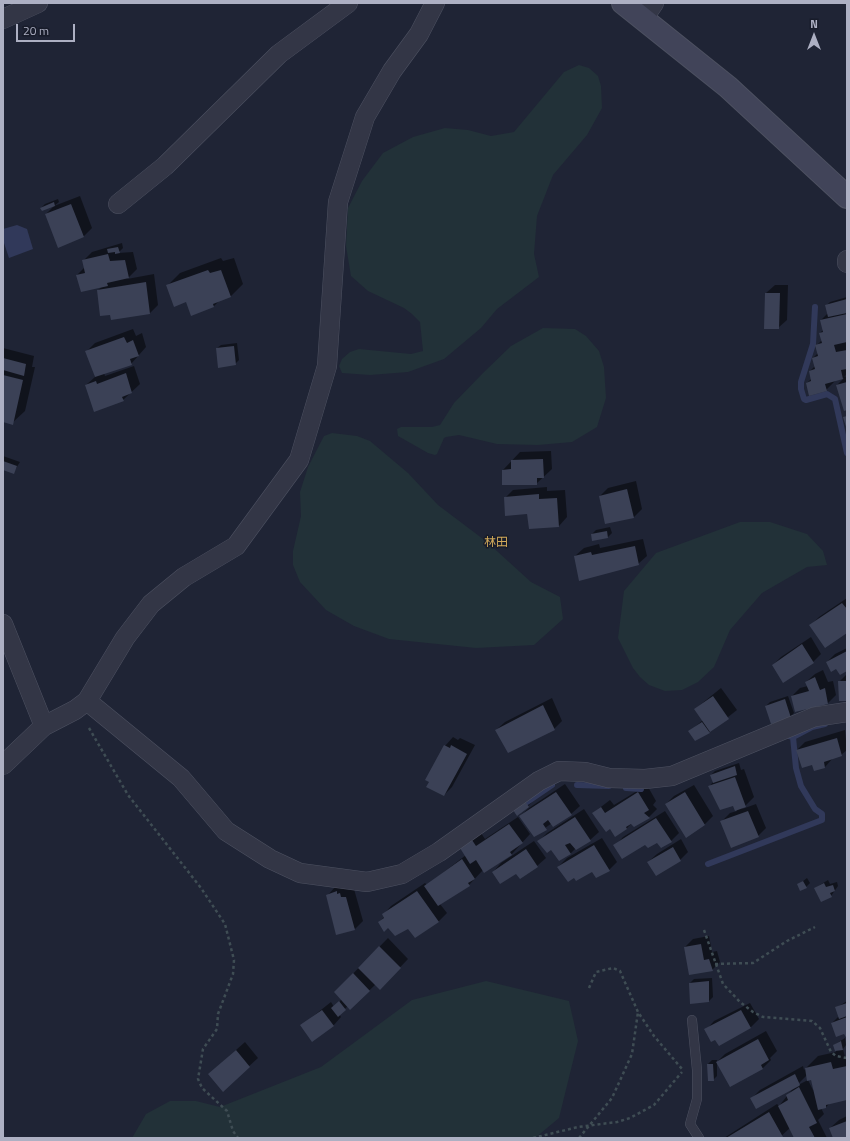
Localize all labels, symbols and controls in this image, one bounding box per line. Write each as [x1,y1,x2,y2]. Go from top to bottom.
scale bar [18,16,77,42]
north arrow [794,16,834,56]
text: N [810,16,818,32]
text: 20 m [23,21,49,40]
district label: 林田 [484,536,508,550]

